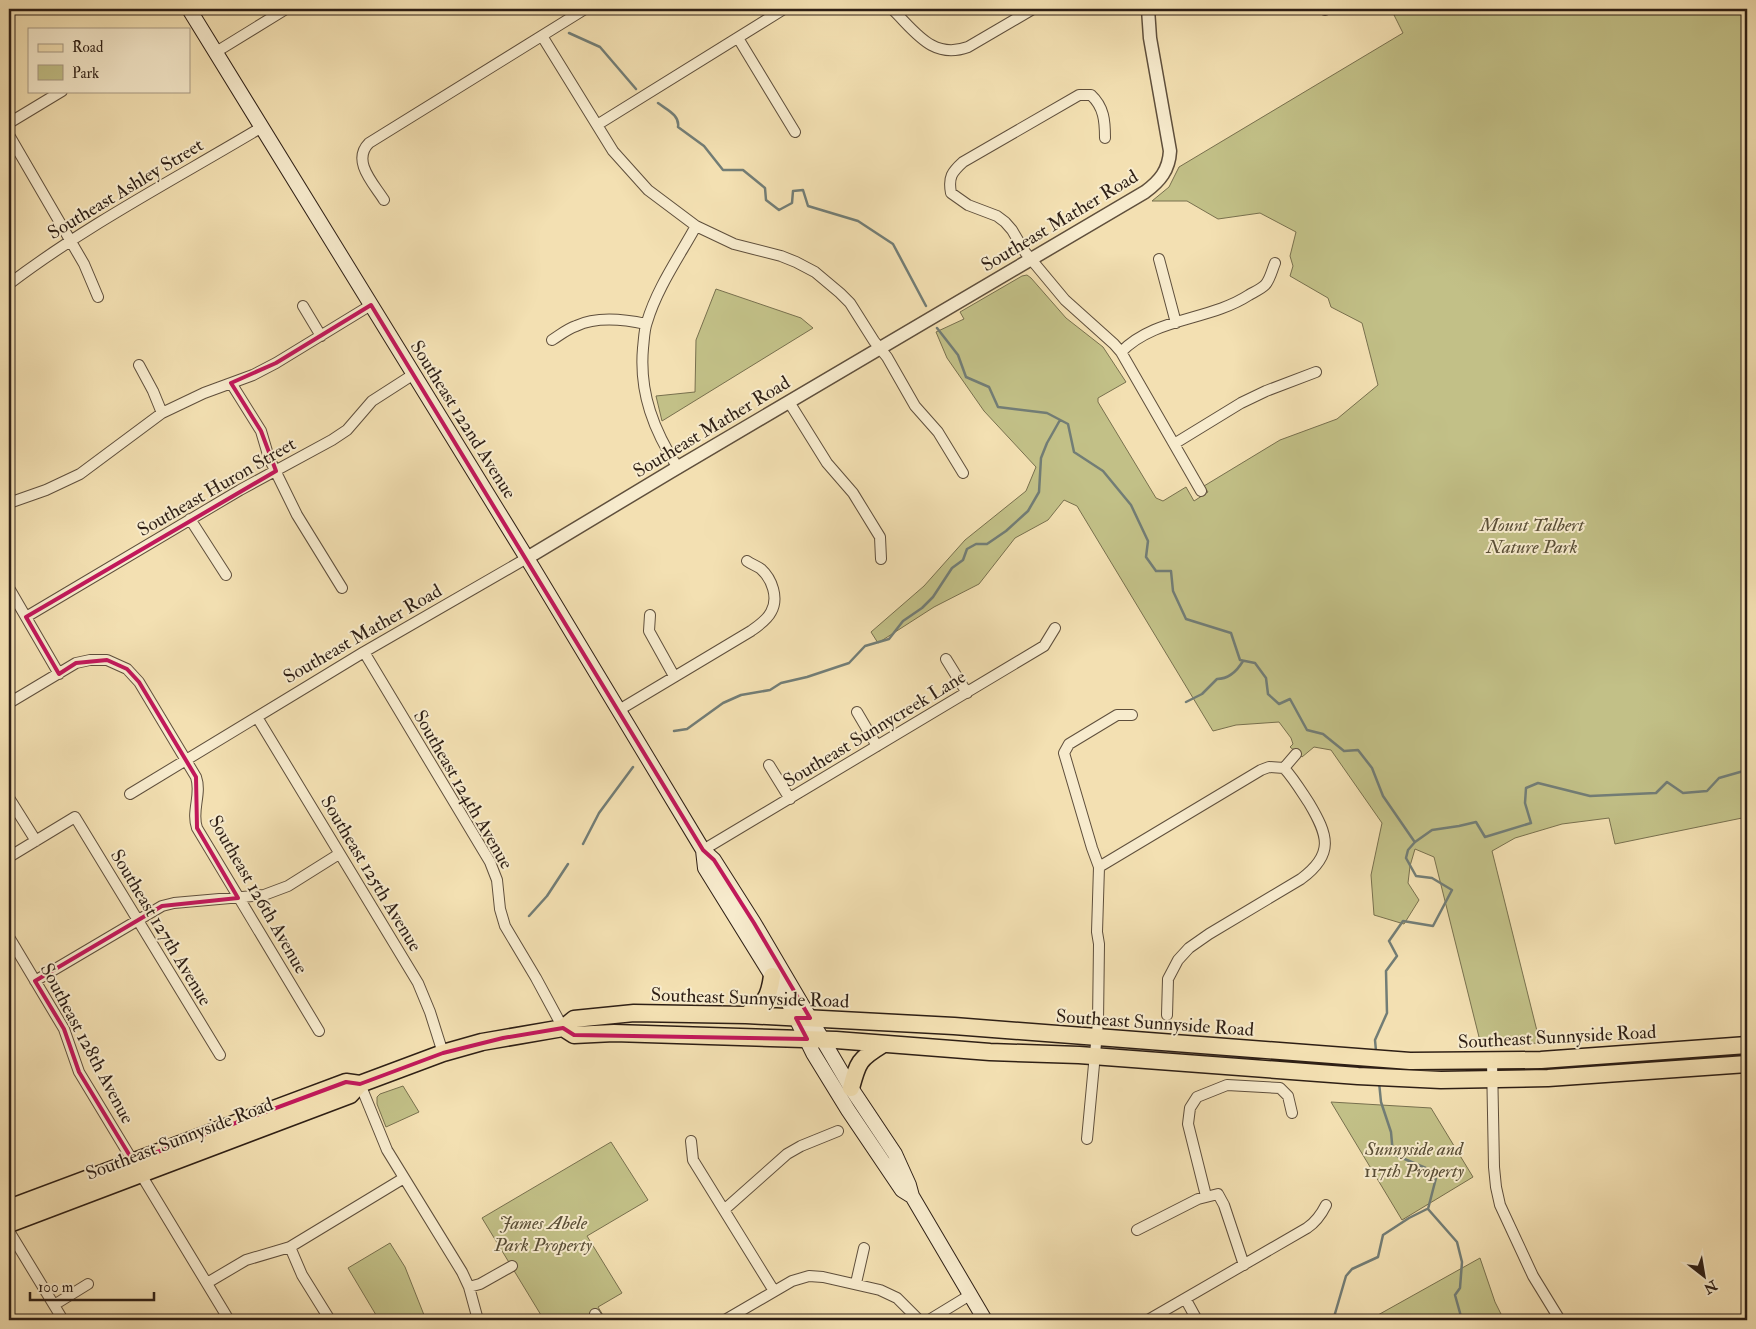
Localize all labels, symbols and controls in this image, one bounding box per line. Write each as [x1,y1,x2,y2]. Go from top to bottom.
legend [28,28,190,92]
text: Road [72,38,104,57]
text: Park [72,64,99,83]
street label: Southeast Ashley Street [43,133,208,245]
street label: Southeast Mather Road [977,164,1143,277]
street label: Southeast 122nd Avenue [405,336,522,503]
street label: Southeast Mather Road [629,370,795,483]
street label: Southeast Huron Street [133,432,300,542]
park label: Mount Talbert Nature Park [1479,513,1585,559]
street label: Southeast Mather Road [279,578,447,689]
street label: Southeast Sunnycreek Lane [779,665,970,793]
street label: Southeast 124th Avenue [408,706,519,873]
street label: Southeast 125th Avenue [315,791,427,956]
street label: Southeast 126th Avenue [203,811,313,978]
street label: Southeast 127th Avenue [105,845,217,1010]
street label: Southeast 128th Avenue [35,959,140,1128]
street label: Southeast Sunnyside Road [650,983,850,1013]
street label: Southeast Sunnyside Road [1055,1004,1255,1042]
street label: Southeast Sunnyside Road [1457,1020,1657,1054]
street label: Southeast Sunnyside Road [82,1092,277,1186]
park label: Sunnyside and 117th Property [1364,1137,1464,1183]
park label: James Abele Park Property [493,1211,593,1257]
north arrow [1678,1252,1728,1302]
scale bar [30,1269,154,1301]
text: N [1700,1276,1721,1297]
text: 100 m [38,1278,74,1297]

